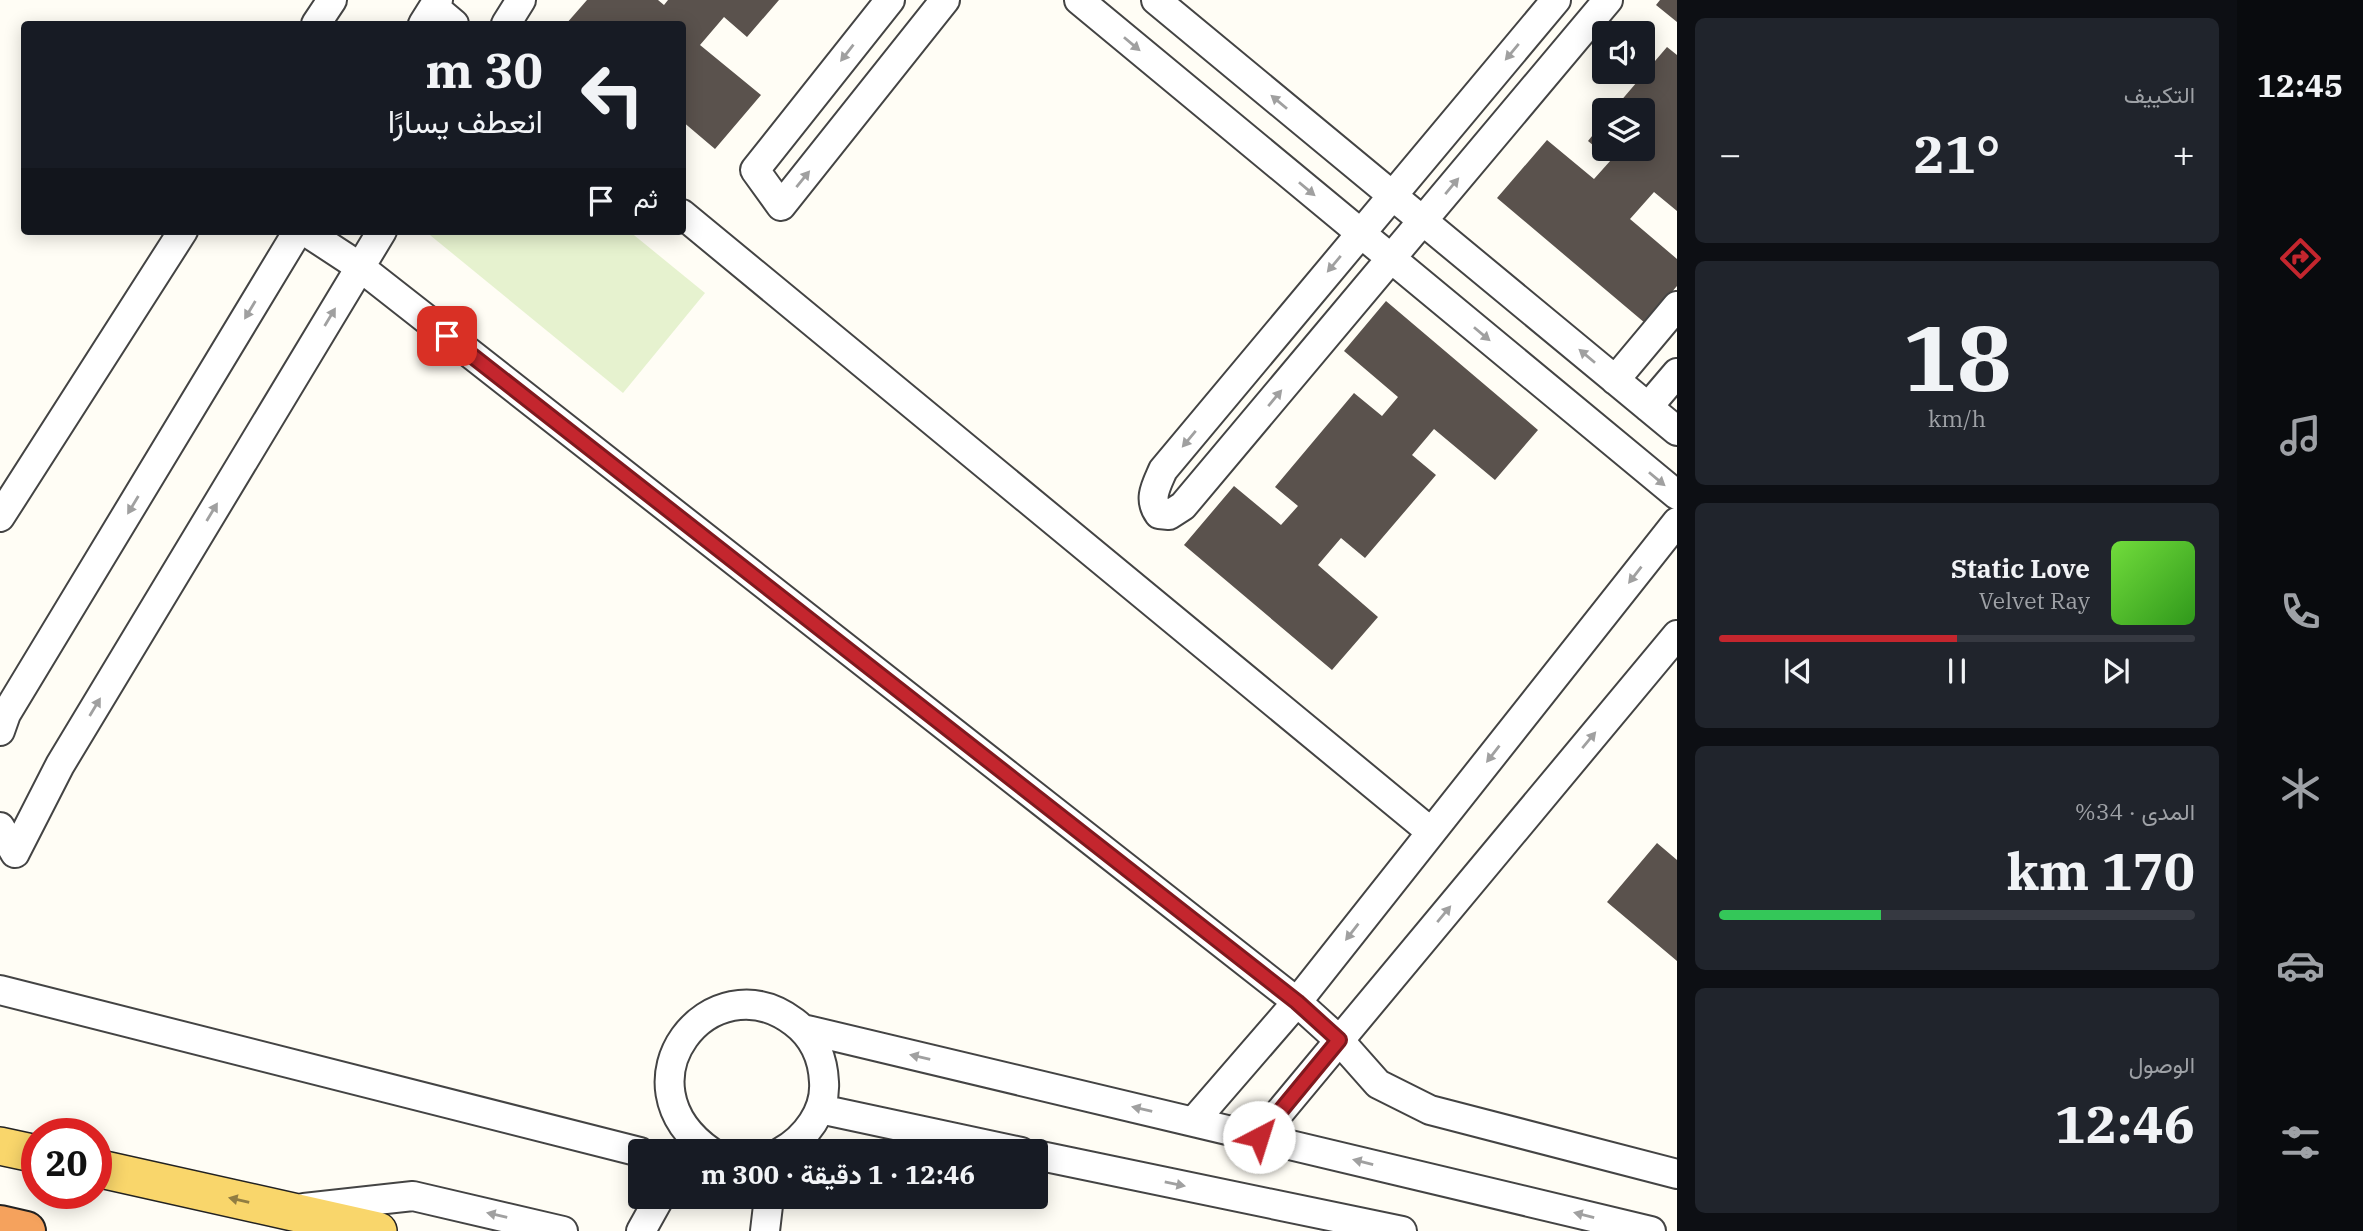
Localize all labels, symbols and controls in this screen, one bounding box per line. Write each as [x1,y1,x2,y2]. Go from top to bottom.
map controls [1592,21,1655,161]
button: sound [1592,21,1655,84]
one-way arrow [1122,36,1140,51]
text: 30 m [425,38,543,101]
one-way arrow [840,44,855,62]
one-way arrow [1505,44,1520,61]
icon: left [567,49,658,140]
text: 12:45 [2257,64,2343,106]
text: التكييف [2124,79,2195,109]
one-way arrow [1271,95,1288,110]
button: layers [1592,98,1655,161]
text: انعطف يسارًا [388,100,543,142]
text: 21° [1914,120,2000,187]
text: − [1719,129,1742,178]
text: + [2172,129,2195,178]
one-way arrow [795,170,809,188]
one-way arrow [1444,177,1459,194]
text: ثم [634,181,658,215]
one-way arrow [1298,181,1315,196]
icon: arrive [582,182,620,220]
icon: directions [2276,234,2325,283]
one-way arrow [1327,255,1342,273]
text: 18 [1902,298,2012,416]
one-way arrow [244,301,257,320]
pin [417,306,477,366]
one-way arrow [323,308,336,327]
icon: arrive [428,317,466,355]
one-way arrow [1474,326,1491,341]
one-way arrow [1578,349,1596,364]
one-way arrow [1267,389,1282,407]
text: km/h [1928,403,1986,433]
icon: music [2276,411,2325,460]
one-way arrow [1182,431,1197,448]
one-way arrow [1649,471,1666,486]
one-way arrow [126,496,139,515]
one-way arrow [206,502,219,521]
text: Static Love [1951,551,2090,585]
one-way arrow [1627,566,1642,584]
text: Velvet Ray [1979,585,2090,615]
icon: phone [2276,587,2325,636]
icon: previous [1779,652,1817,690]
icon: pause [1938,652,1976,690]
icon: next [2097,652,2135,690]
one-way arrow [89,697,101,716]
one-way arrow [1582,731,1597,749]
one-way arrow [1486,744,1501,762]
icon: climate [2276,764,2325,813]
text: المدى · 34% [2075,796,2195,826]
text: 170 km [2006,837,2195,904]
one-way arrow [1436,906,1451,923]
one-way arrow [1345,923,1360,941]
icon: car [2276,941,2325,990]
text: الوصول [2129,1049,2195,1079]
one-way arrow [909,1051,931,1062]
text: 12:46 [2054,1090,2195,1157]
position arrow [1222,1100,1296,1174]
one-way arrow [1131,1103,1153,1114]
speed limit sign: 20 [21,1118,112,1209]
icon: filters [2276,1118,2325,1167]
one-way arrow [1352,1156,1374,1167]
text: 12:46 · 1 دقيقة · 300 m [701,1157,975,1191]
one-way arrow [1164,1178,1186,1189]
one-way arrow [228,1194,250,1205]
one-way arrow [1573,1209,1595,1220]
one-way arrow [485,1210,507,1221]

